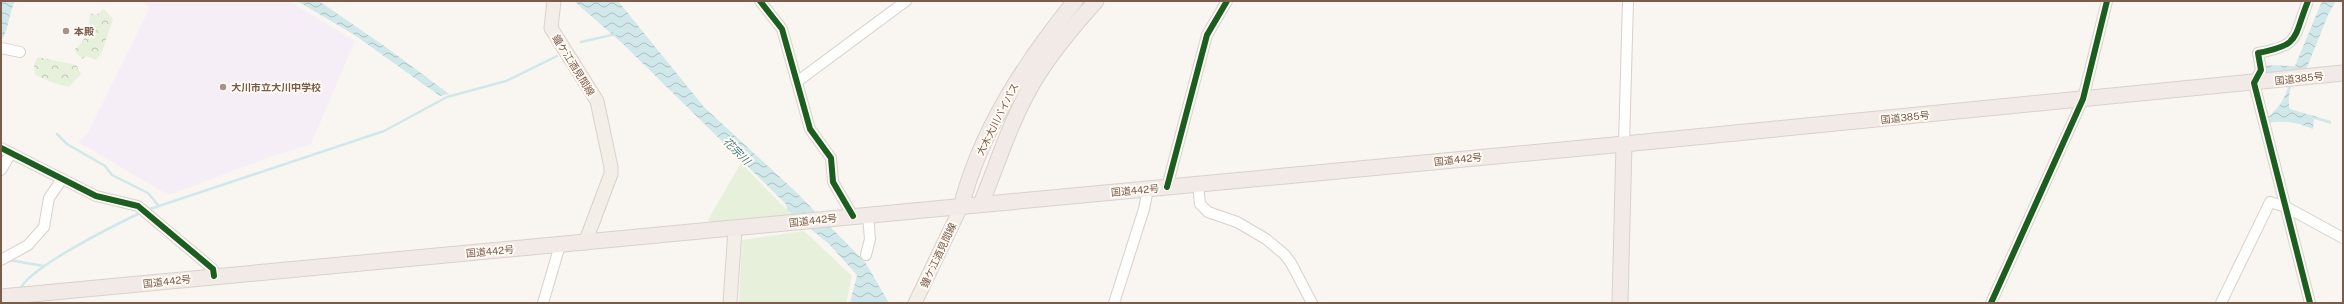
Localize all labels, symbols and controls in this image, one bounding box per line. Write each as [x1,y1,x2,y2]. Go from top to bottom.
place label: 本殿 [73,25,94,37]
marker: 本殿 [61,26,71,36]
street label: 鐘ケ江酒見間線 [550,32,598,98]
street label: 国道385号 [2274,69,2324,87]
place label: 大川市立大川中学校 [231,81,321,93]
street label: 大木大川バイパス [974,81,1020,157]
marker: 大川市立大川中学校 [218,82,228,92]
street label: 国道385号 [1880,108,1930,126]
water label: 花宗川 [721,135,754,168]
street label: 国道442号 [1433,150,1483,168]
street label: 国道442号 [1110,182,1160,198]
street label: 国道442号 [788,211,838,229]
street label: 鐘ケ江酒見間線 [918,221,958,289]
street label: 国道442号 [465,243,515,259]
street label: 国道442号 [142,272,192,290]

